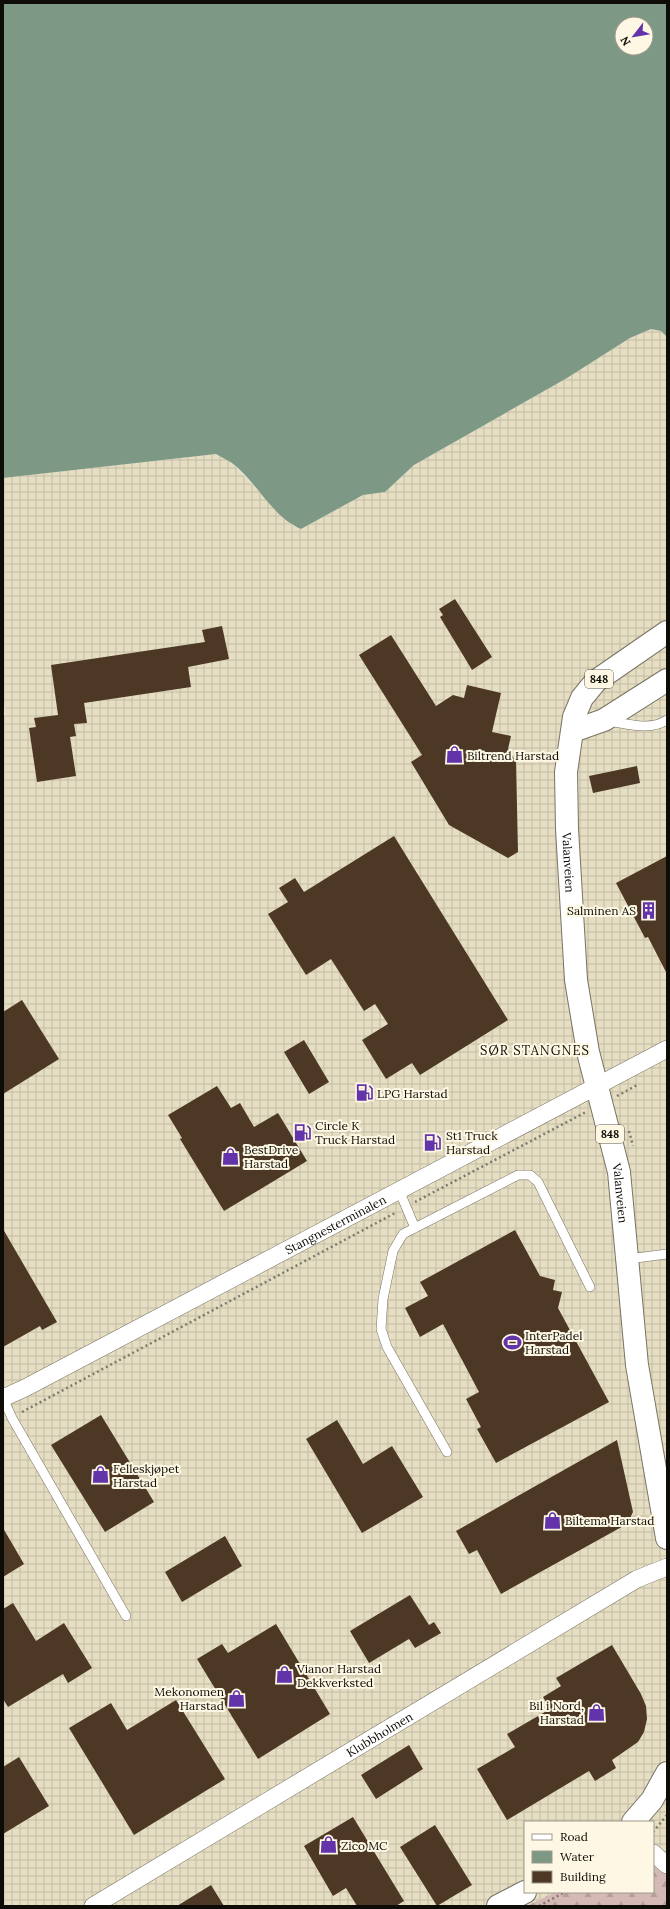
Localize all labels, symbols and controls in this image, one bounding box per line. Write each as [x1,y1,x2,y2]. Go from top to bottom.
north arrow [614,16,654,56]
text: N [617,33,634,48]
road number: 848 [585,670,613,688]
shop icon: Biltrend Harstad [444,745,464,765]
place label: Biltrend Harstad [467,748,559,763]
street label: Valanveien [560,831,578,893]
building icon: Salminen AS [639,900,659,920]
place label: Salminen AS [567,903,636,918]
district label: SØR STANGNES [480,1042,590,1059]
fuel station icon: LPG Harstad [354,1083,374,1103]
place label: LPG Harstad [377,1086,448,1101]
place label: Circle K Truck Harstad [315,1118,395,1147]
fuel station icon: Circle K Truck Harstad [292,1122,312,1142]
road number: 848 [596,1125,624,1143]
place label: St1 Truck Harstad [446,1128,498,1157]
fuel station icon: St1 Truck Harstad [423,1132,443,1152]
place label: BestDrive Harstad [244,1142,299,1171]
shop icon: BestDrive Harstad [221,1146,241,1166]
street label: Valanveien [609,1161,631,1224]
street label: Stangnesterminalen [282,1191,388,1257]
place label: InterPadel Harstad [525,1328,583,1357]
sports icon: InterPadel Harstad [502,1332,522,1352]
place label: Felleskjøpet Harstad [113,1461,180,1490]
shop icon: Felleskjøpet Harstad [90,1465,110,1485]
shop icon: Biltema Harstad [542,1510,562,1530]
place label: Biltema Harstad [565,1513,654,1528]
place label: Vianor Harstad Dekkverksted [296,1661,381,1690]
shop icon: Vianor Harstad Dekkverksted [274,1665,294,1685]
place label: Mekonomen Harstad [154,1684,224,1713]
shop icon: Mekonomen Harstad [227,1688,247,1708]
place label: Bil i Nord, Harstad [529,1698,584,1727]
shop icon: Bil i Nord, Harstad [587,1702,607,1722]
street label: Klubbholmen [343,1708,415,1760]
legend [524,1821,654,1893]
text: Road [560,1829,588,1844]
shop icon: Zico MC [318,1835,338,1855]
place label: Zico MC [341,1838,388,1853]
text: Water [560,1849,595,1864]
text: Building [560,1869,606,1884]

